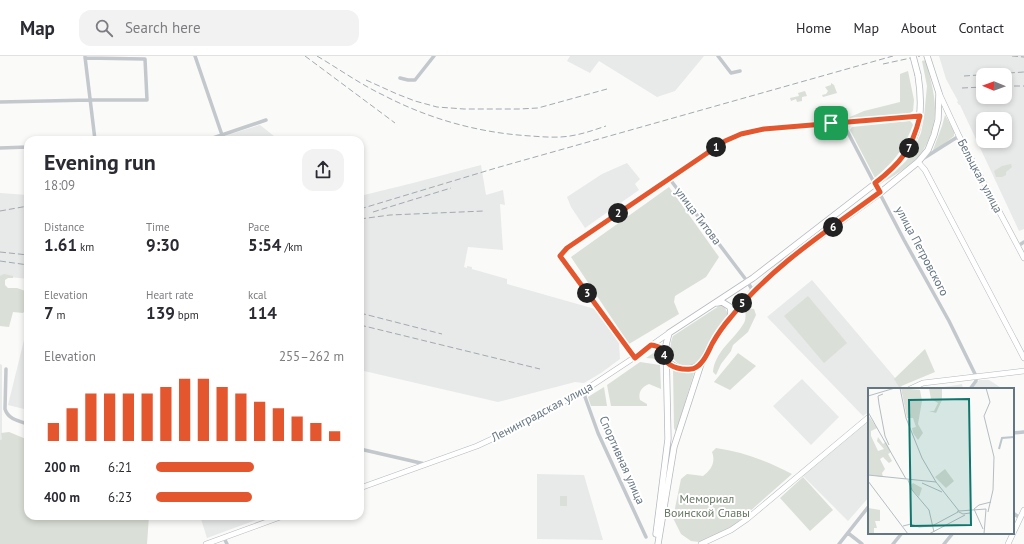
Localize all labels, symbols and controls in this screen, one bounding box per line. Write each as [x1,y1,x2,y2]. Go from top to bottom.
search box [79,10,359,46]
text: Map [20,16,55,40]
icon: search [93,17,115,39]
text: Search here [125,18,201,37]
text: Home [796,19,831,37]
text: Map [853,19,879,37]
text: About [901,19,937,37]
text: Contact [959,19,1004,37]
north arrow [976,68,1012,104]
map controls [976,68,1012,148]
pin [814,106,848,140]
icon: arrive [820,112,842,134]
button: locate [976,112,1012,148]
street label: Бельцкая улица [955,136,1006,215]
pin: 1 [706,137,726,157]
pin: 7 [899,138,919,158]
text: 1 [713,140,719,154]
text: 7 [906,141,912,155]
text: Evening run [44,148,156,176]
button: share [302,149,344,191]
text: 18:09 [44,177,75,194]
street label: улица Титова [672,184,725,247]
pin: 2 [608,203,628,223]
street label: улица Петровского [892,203,952,298]
text: 2 [615,206,621,220]
pin: 6 [823,217,843,237]
text: Distance [44,220,84,234]
text: Time [146,220,170,234]
text: Pace [248,220,270,234]
text: 6 [830,220,836,234]
text: 1.61 [44,234,77,256]
text: 9:30 [146,234,180,256]
text: 5:54 [248,234,282,256]
text: km [77,240,94,254]
text: /km [282,240,303,254]
pin: 3 [577,283,597,303]
text: 3 [584,286,590,300]
text: Elevation [44,288,88,302]
text: Heart rate [146,288,194,302]
text: kcal [248,288,267,302]
pin: 5 [732,293,752,313]
text: 5 [739,296,745,310]
text: 7 [44,302,54,324]
text: 139 [146,302,175,324]
text: 114 [248,302,277,324]
text: m [54,308,66,322]
text: bpm [175,308,199,322]
pin: 4 [654,345,674,365]
text: Elevation [44,348,96,365]
text: 255–262 m [279,348,344,365]
text: 4 [661,348,667,362]
street label: Ленинградская улица [487,378,595,445]
inset map [868,388,1014,534]
street label: Спортивная улица [596,413,649,506]
text: 200 m [44,459,80,476]
text: 6:21 [108,459,132,476]
text: 400 m [44,489,80,506]
text: 6:23 [108,489,132,506]
park label: Мемориал Воинской Славы [664,491,750,520]

